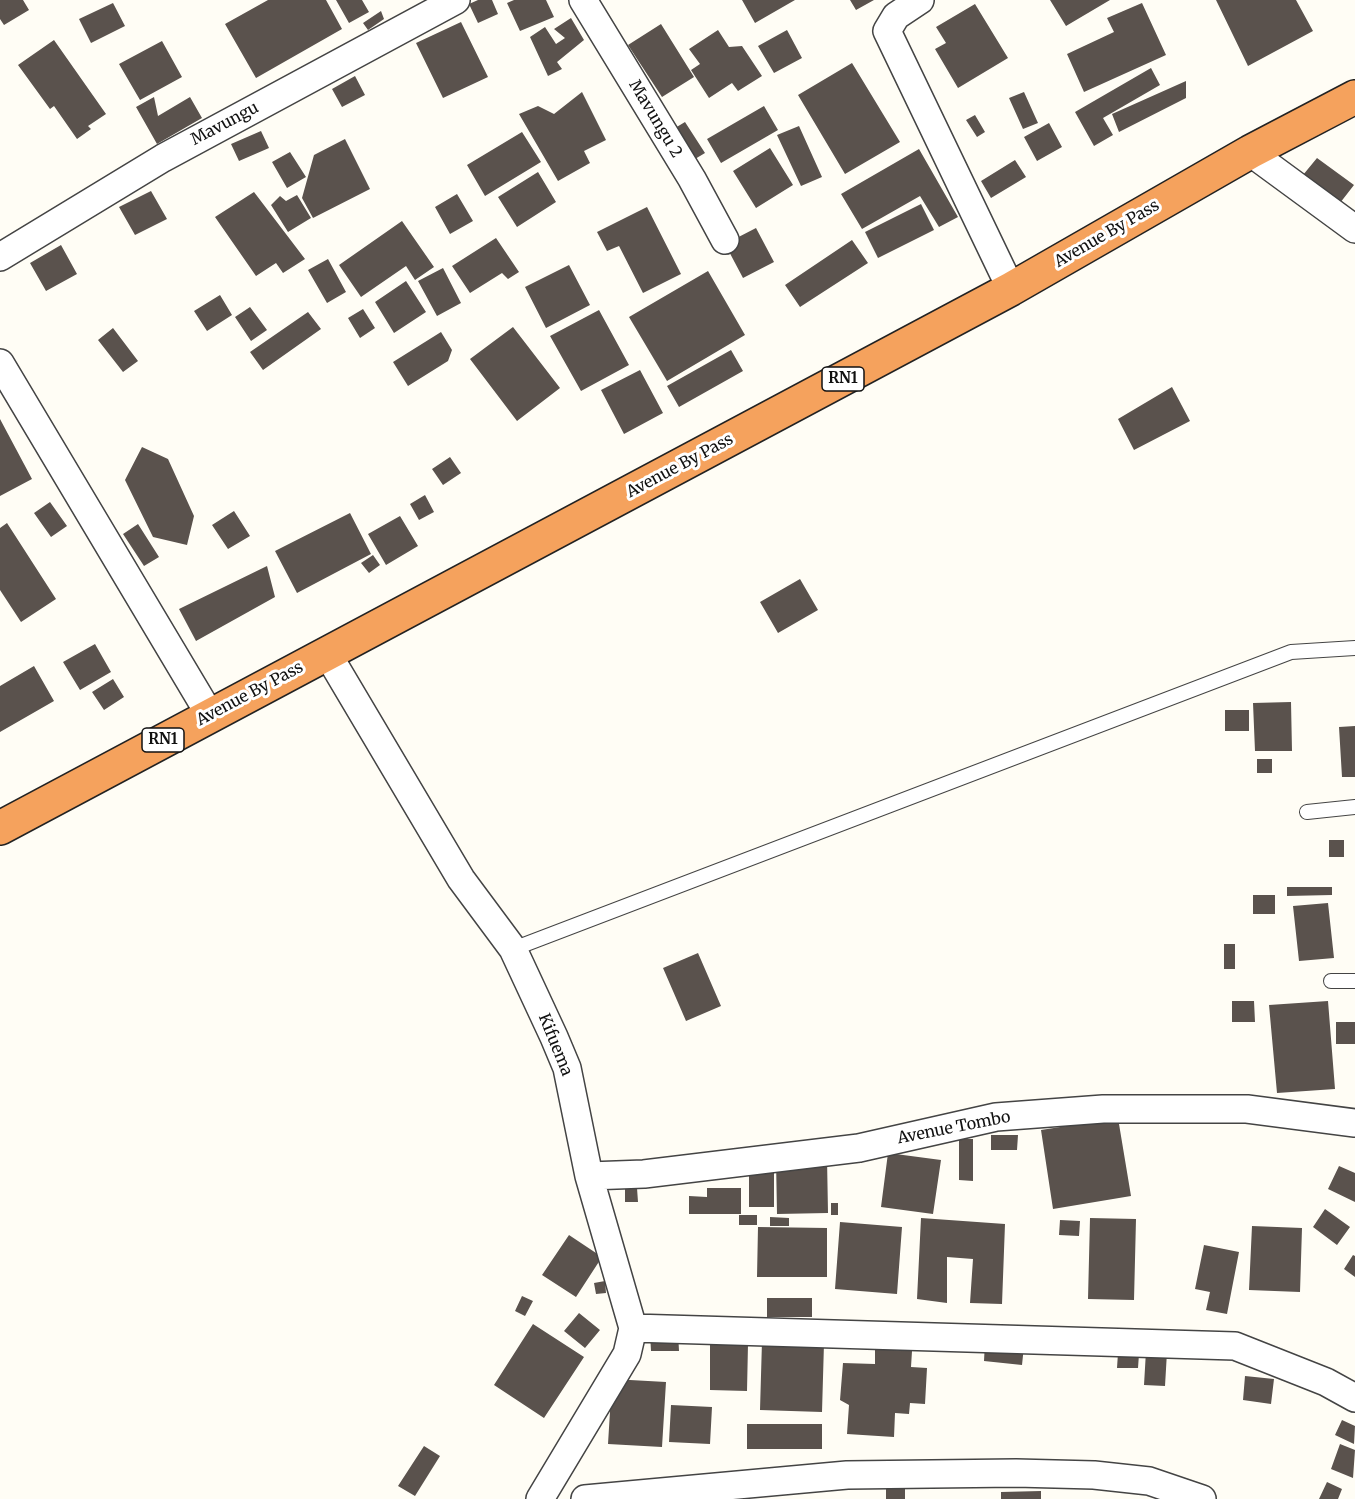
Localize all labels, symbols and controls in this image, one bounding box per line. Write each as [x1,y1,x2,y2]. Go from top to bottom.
street label: Mavungu 2 [624,77,686,161]
street label: Mavungu [188,98,262,150]
street label: Avenue By Pass [1051,196,1163,272]
road number: RN1 [822,367,864,391]
street label: Avenue By Pass [623,430,737,502]
street label: Avenue By Pass [193,658,307,730]
road number: RN1 [142,728,184,752]
street label: Kifuema [534,1011,576,1079]
street label: Avenue Tombo [896,1108,1012,1148]

